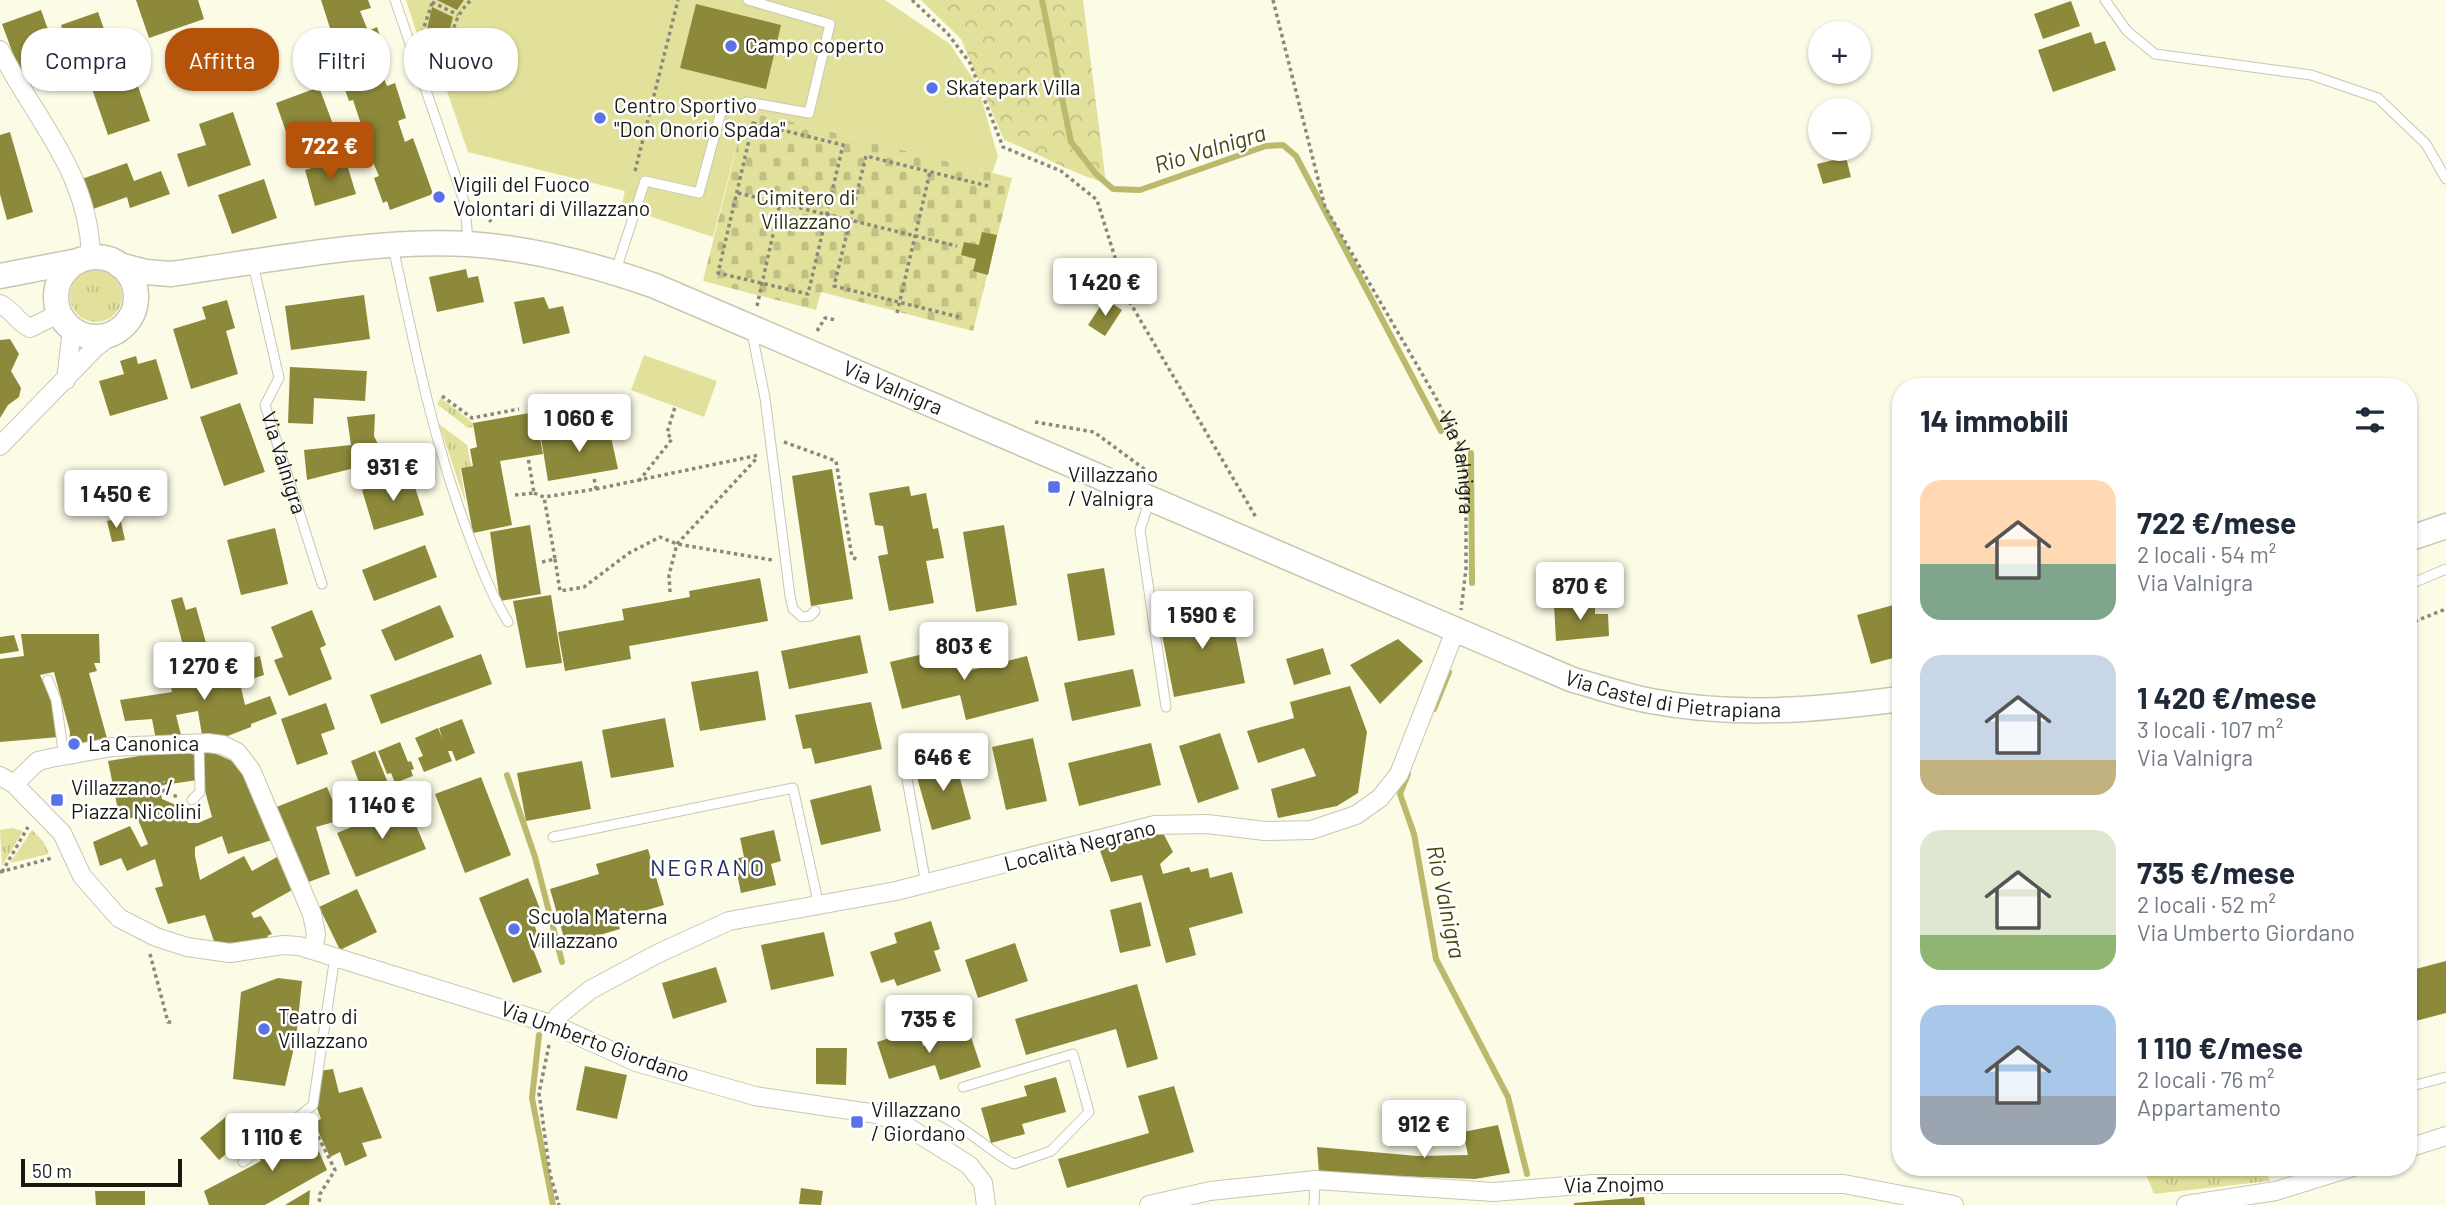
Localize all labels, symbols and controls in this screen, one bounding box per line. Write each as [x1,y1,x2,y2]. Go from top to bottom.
map controls [1808,21,1871,161]
button: + [1808,21,1871,84]
chip: Compra [21,28,151,91]
chip: Affitta [165,28,279,91]
chip: Filtri [293,28,390,91]
chip: Nuovo [404,28,518,91]
place label: Campo coperto [745,32,884,57]
marker: Campo coperto [723,38,739,54]
place label: Skatepark Villa [946,74,1081,99]
marker: Skatepark Villa [924,80,940,96]
place label: Centro Sportivo "Don Onorio Spada" [614,92,786,141]
button: − [1808,98,1871,161]
marker: Centro Sportivo "Don Onorio Spada" [592,110,608,126]
water label: Rio Valnigra [1151,118,1269,178]
pin: 722 € [281,122,379,182]
text: 722 € [302,131,358,159]
place label: Vigili del Fuoco Volontari di Villazzano [453,171,650,220]
park label: Cimitero di Villazzano [756,184,856,233]
marker: Vigili del Fuoco Volontari di Villazzano [431,189,447,205]
pin: 1 420 € [1040,258,1170,318]
text: 1 420 € [1069,267,1141,295]
street label: Via Valnigra [840,354,947,419]
pin: 1 060 € [514,394,644,454]
icon: filters [2351,401,2389,439]
text: 14 immobili [1920,402,2069,438]
text: 1 060 € [544,403,614,431]
street label: Via Valnigra [1434,407,1480,514]
street label: Via Valnigra [257,408,313,517]
pin: 931 € [344,444,442,503]
text: 931 € [367,452,419,480]
place label: Villazzano / Valnigra [1068,461,1158,510]
pin: 1 450 € [51,470,181,530]
text: 1 450 € [80,479,152,507]
marker: Villazzano / Valnigra [1046,479,1062,495]
text: 722 €/mese [2137,504,2296,540]
icon: home [1976,508,2060,592]
text: 2 locali · 54 m² [2137,540,2276,568]
pin: 870 € [1531,562,1629,622]
text: Via Valnigra [2137,568,2253,596]
text: 870 € [1552,571,1608,599]
pin: 1 590 € [1137,592,1267,651]
text: 1 590 € [1167,600,1237,628]
pin: 803 € [915,622,1013,682]
text: 803 € [935,631,993,659]
pin: 1 270 € [139,642,269,702]
text: 1 270 € [169,651,239,679]
street label: Via Castel di Pietrapiana [1561,664,1781,721]
text: 1 420 €/mese [2137,679,2317,715]
icon: home [1976,683,2060,767]
text: 3 locali · 107 m² [2137,715,2283,743]
place label: La Canonica [88,730,199,755]
pin: 646 € [894,734,992,793]
marker: La Canonica [66,736,82,752]
text: 646 € [914,742,972,770]
text: Via Valnigra [2137,743,2253,771]
place label: Villazzano / Piazza Nicolini [71,774,202,823]
pin: 1 140 € [317,782,447,841]
text: 1 140 € [348,790,416,818]
marker: Villazzano / Piazza Nicolini [49,792,65,808]
street label: Località Negrano [1001,814,1158,875]
water label: Rio Valnigra [1421,843,1473,961]
district label: NEGRANO [650,853,766,881]
text: 735 €/mese [2137,854,2295,890]
icon: home [1976,858,2060,942]
text: 2 locali · 52 m² [2137,890,2276,918]
place label: Scuola Materna Villazzano [528,903,668,952]
text: Via Umberto Giordano [2137,918,2355,946]
marker: Scuola Materna Villazzano [506,921,522,937]
street label: Via Umberto Giordano [498,995,693,1086]
pin: 735 € [880,996,978,1055]
place label: Teatro di Villazzano [278,1003,368,1052]
text: 735 € [901,1004,957,1032]
marker: Teatro di Villazzano [256,1021,272,1037]
text: 1 110 €/mese [2137,1029,2303,1065]
icon: home [1976,1033,2060,1117]
text: 2 locali · 76 m² [2137,1065,2275,1093]
text: Appartamento [2137,1093,2281,1121]
place label: Villazzano / Giordano [871,1096,966,1145]
pin: 912 € [1375,1100,1473,1160]
text: 912 € [1398,1109,1450,1137]
pin: 1 110 € [207,1114,337,1173]
marker: Villazzano / Giordano [849,1114,865,1130]
text: 1 110 € [241,1122,303,1150]
scale bar [21,1156,182,1188]
text: 50 m [32,1159,72,1182]
street label: Via Znojmo [1563,1170,1664,1197]

